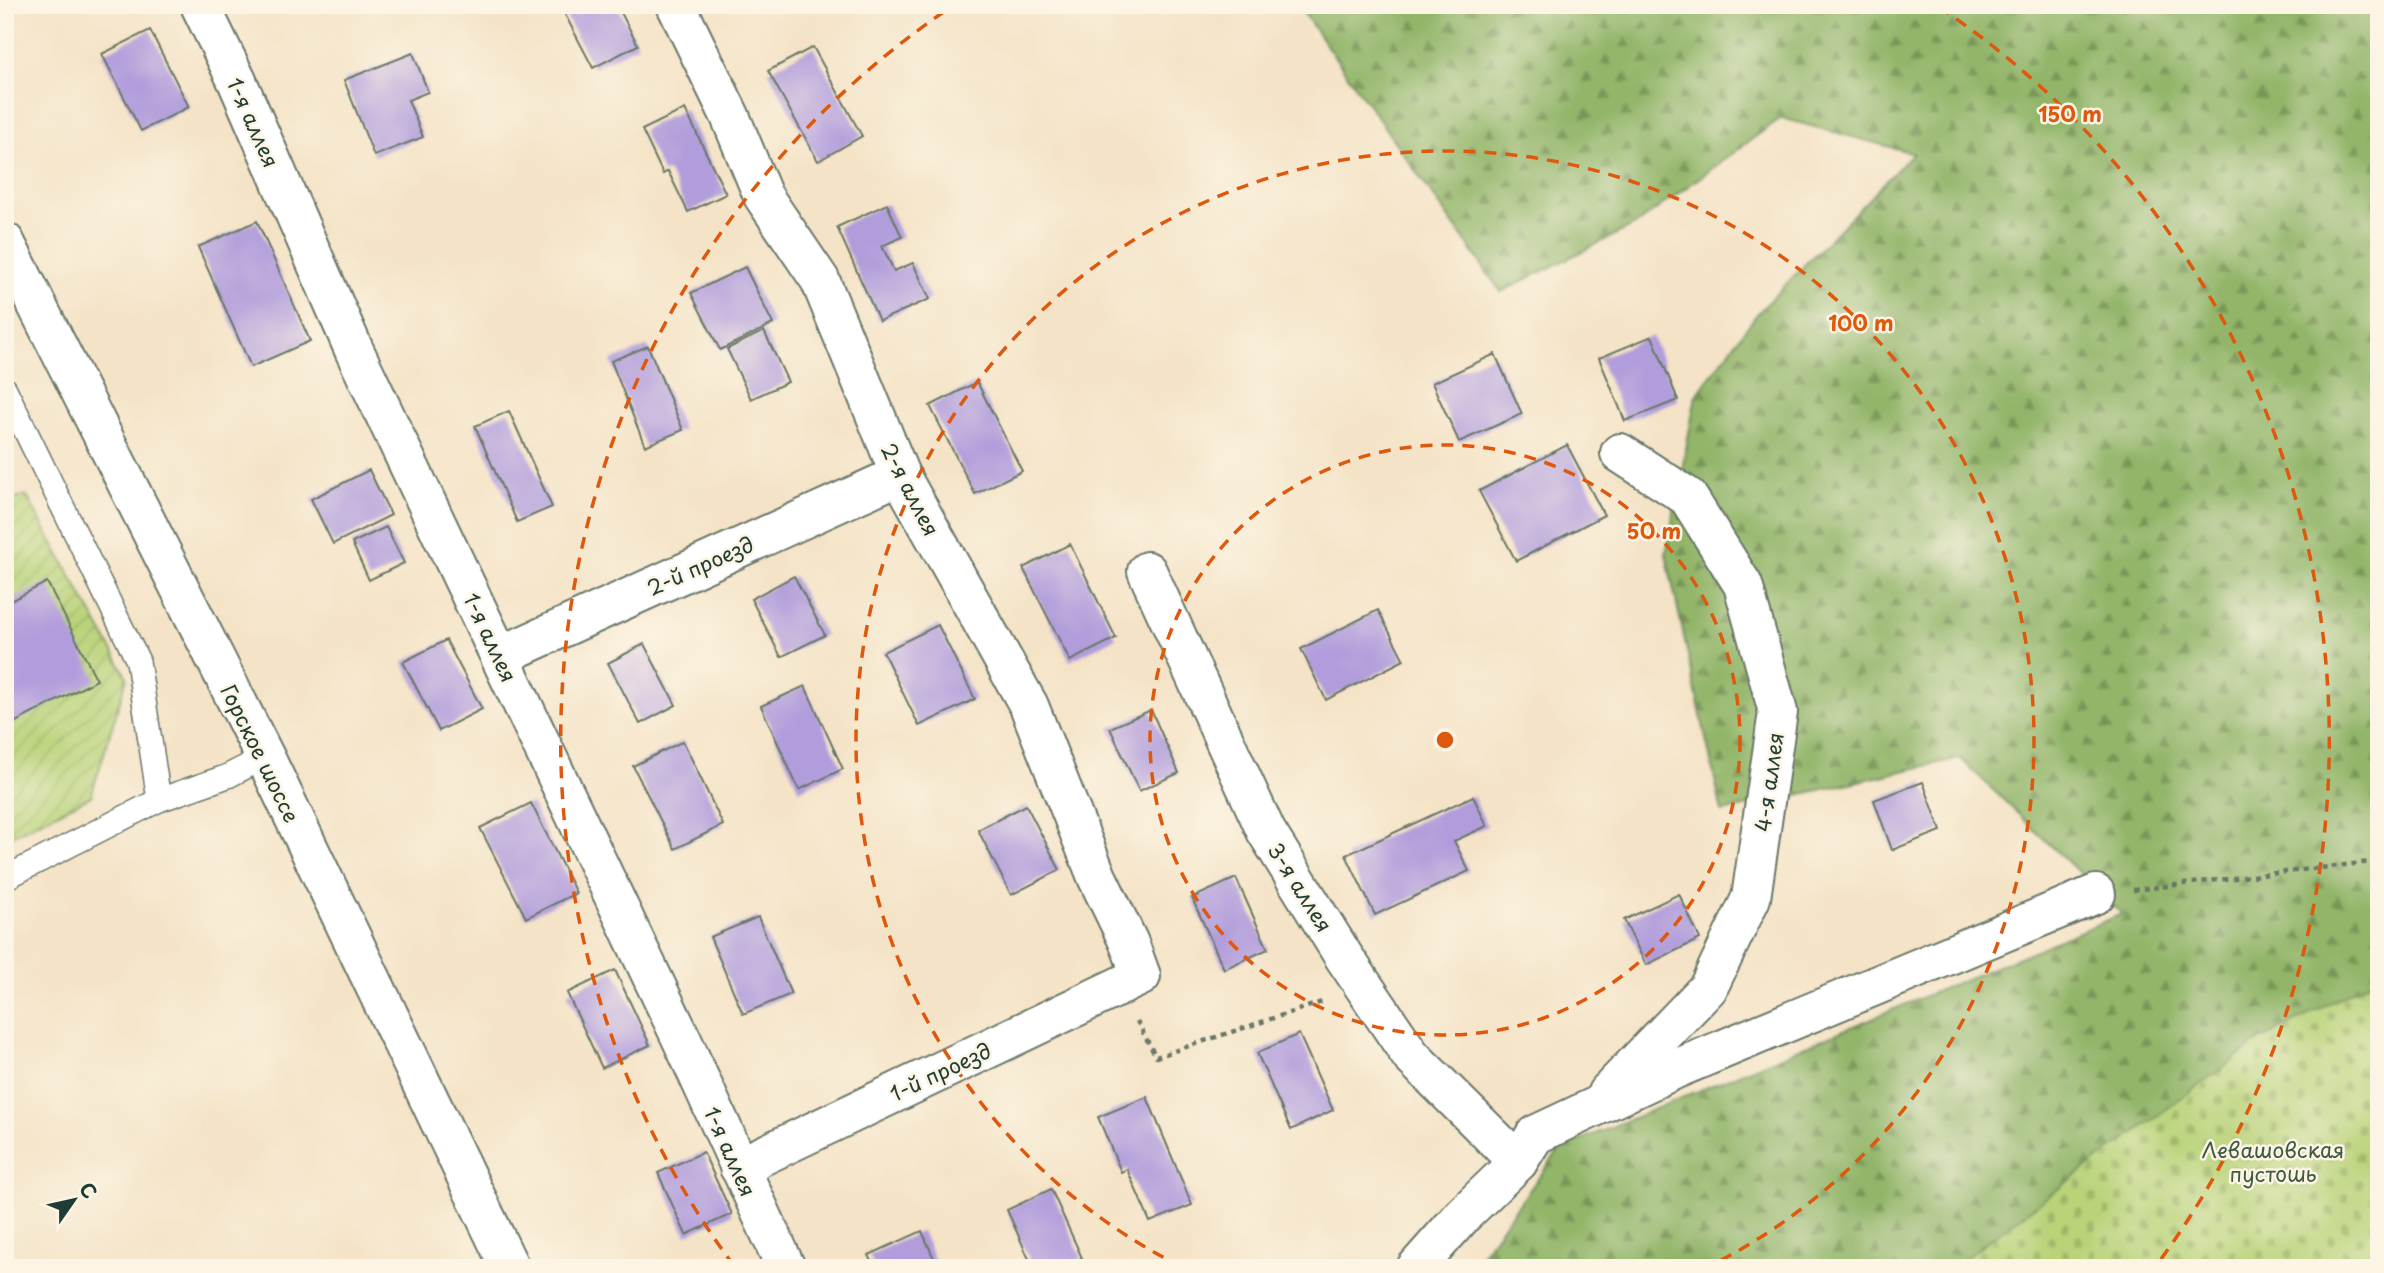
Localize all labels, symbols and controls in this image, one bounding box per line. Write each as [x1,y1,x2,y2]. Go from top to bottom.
street label: 1-я аллея [220,72,288,172]
text: 150 m [2038,97,2102,129]
text: 100 m [1828,306,1894,338]
street label: 2-я аллея [874,437,948,541]
text: 50 m [1627,514,1681,546]
street label: 2-й проезд [641,527,759,603]
street label: 1-я аллея [456,587,526,687]
street label: Горское шоссе [214,678,308,828]
centre of rings [1433,728,1457,752]
street label: 4-я аллея [1745,730,1791,834]
street label: 3-я аллея [1261,836,1341,938]
street label: 1-й проезд [884,1033,996,1109]
street label: 1-я аллея [697,1101,765,1201]
park label: Левашовская пустошь [2202,1133,2344,1189]
north arrow [38,1164,108,1234]
text: С [73,1176,105,1204]

